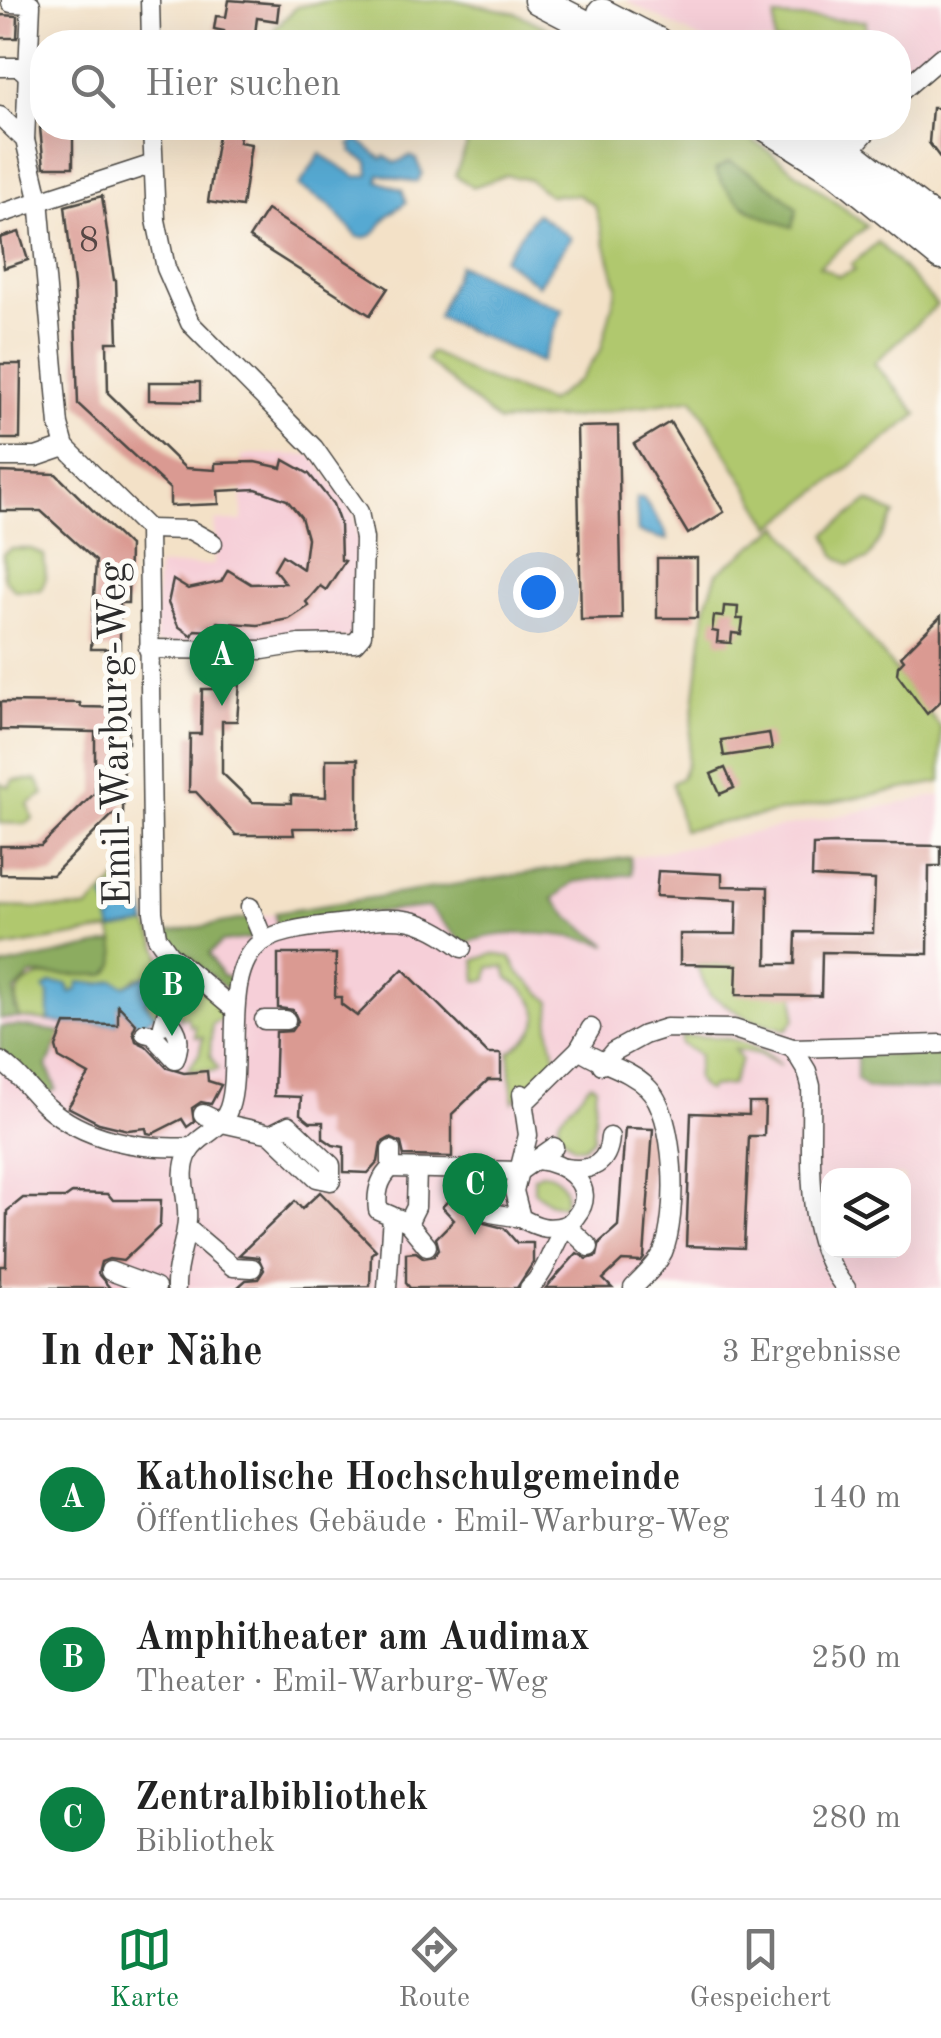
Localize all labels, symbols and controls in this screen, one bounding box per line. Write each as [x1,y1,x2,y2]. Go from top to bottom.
search box [30,30,911,140]
icon: search [65,58,120,113]
text: Hier suchen [145,66,341,104]
house number: 8 [79,224,99,259]
street label: Emil-Warburg-Weg [94,561,140,907]
your location [513,567,564,618]
pin: A [190,624,254,706]
pin: B [140,954,204,1036]
pin: C [442,1152,508,1235]
map controls [821,1168,911,1258]
button: layers [821,1168,911,1258]
text: In der Nähe [40,1332,263,1374]
text: 3 Ergebnisse [721,1337,901,1369]
text: Katholische Hochschulgemeinde [135,1460,680,1498]
text: A [60,1483,85,1515]
text: 140 m [811,1483,901,1515]
text: Öffentliches Gebäude · Emil-Warburg-Weg [135,1507,729,1539]
text: Amphitheater am Audimax [135,1620,590,1658]
text: B [61,1643,84,1675]
text: 250 m [811,1643,901,1675]
text: Theater · Emil-Warburg-Weg [135,1667,548,1699]
text: Zentralbibliothek [135,1780,428,1818]
text: C [62,1803,83,1835]
text: 280 m [811,1803,901,1835]
text: Bibliothek [135,1827,275,1859]
tab: Karte [110,1922,179,2017]
tab: Route [398,1922,470,2017]
tab: Gespeichert [690,1922,831,2017]

